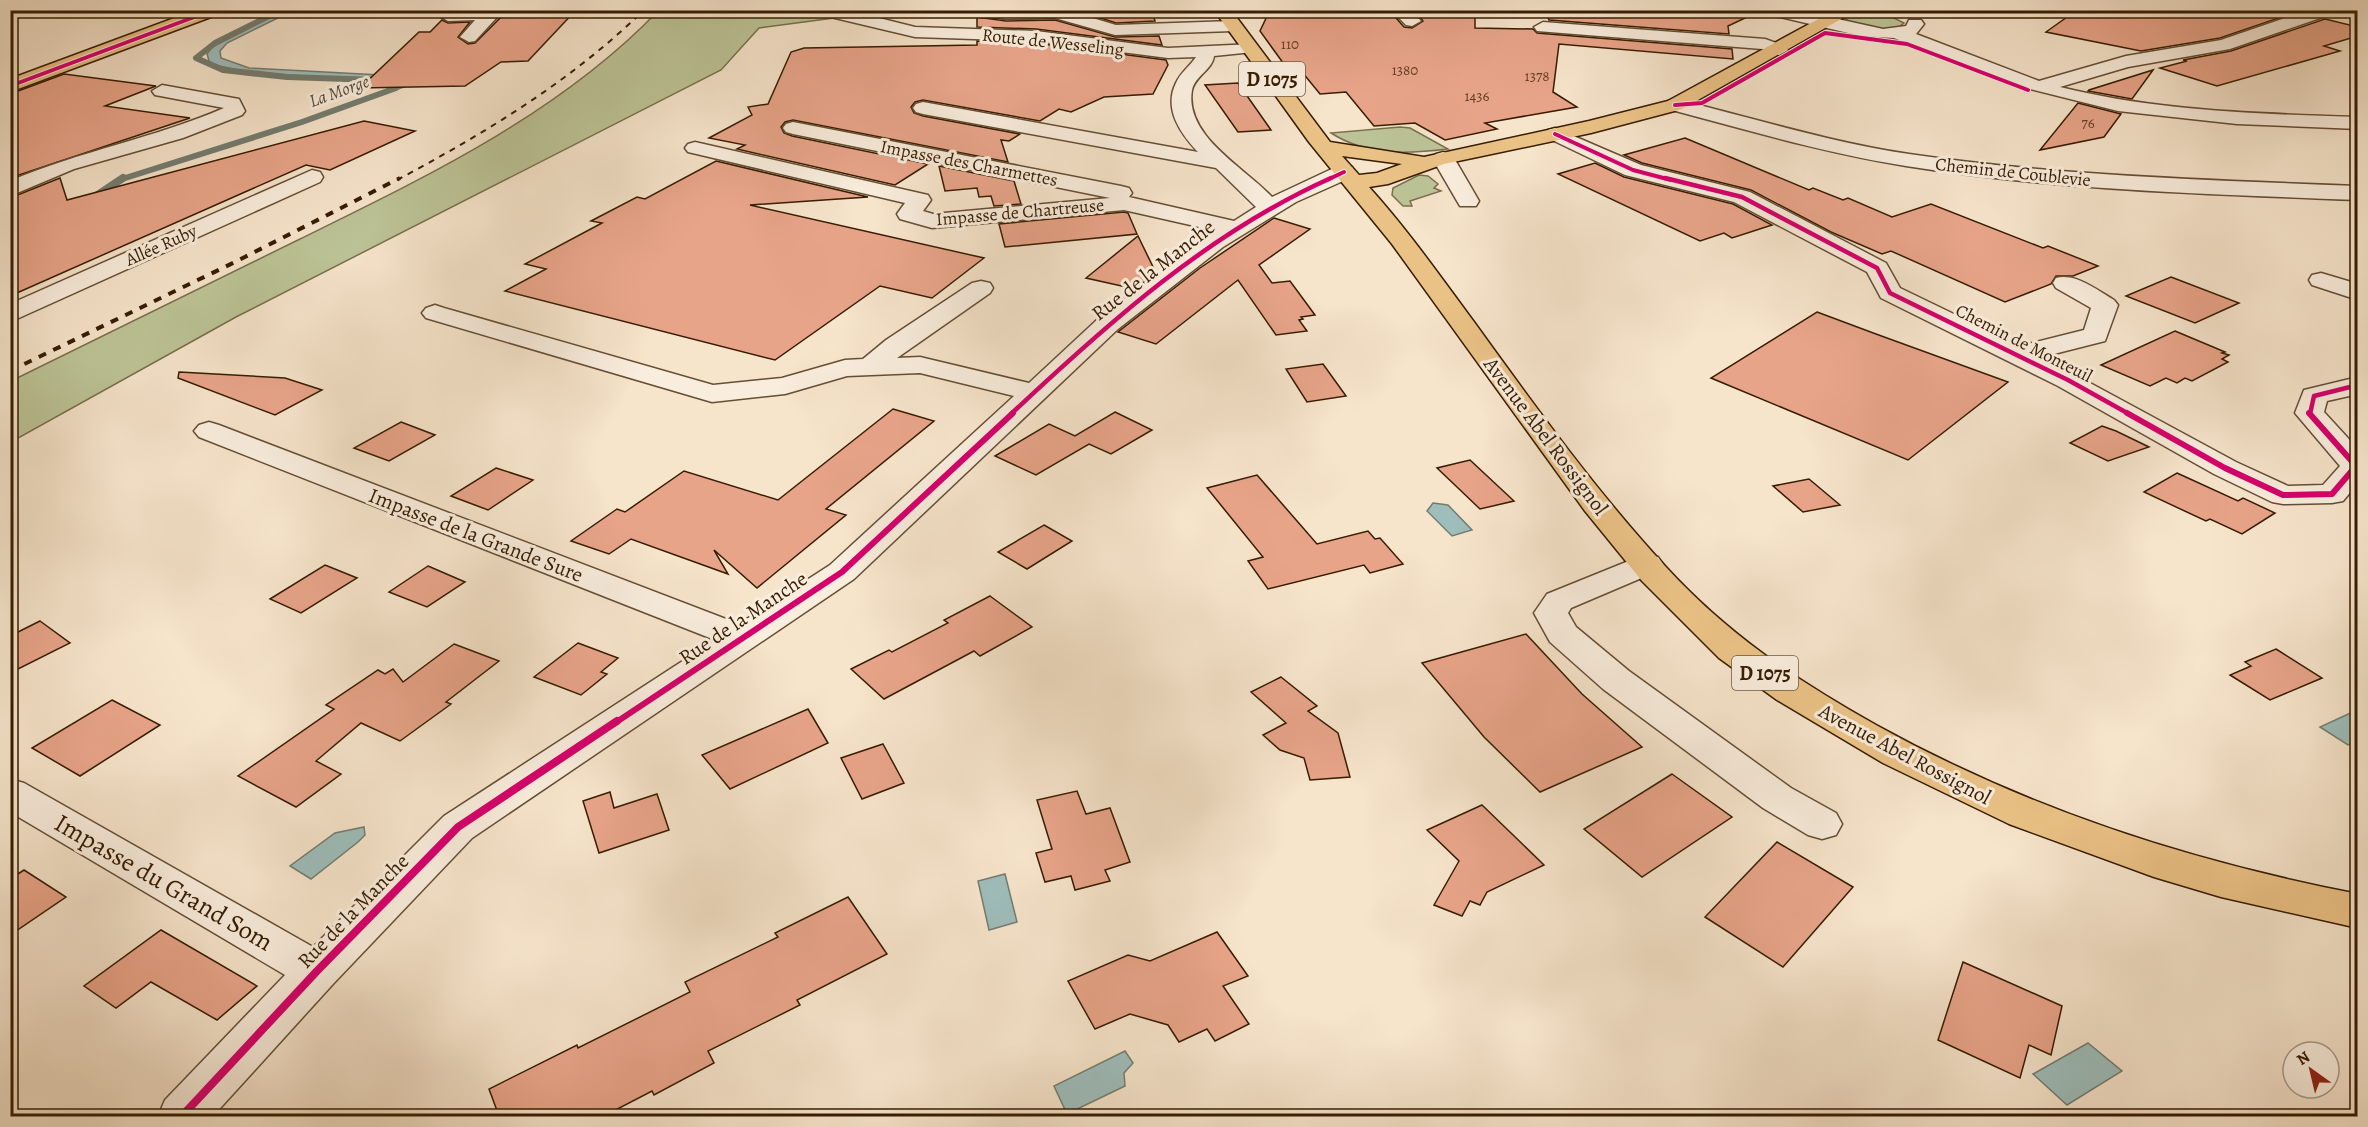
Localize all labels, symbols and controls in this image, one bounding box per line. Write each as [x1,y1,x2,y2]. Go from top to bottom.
street label: Route de Wesseling [981,23,1125,61]
house number: 110 [1281,34,1299,54]
house number: 1380 [1392,60,1418,80]
road number: D 1075 [1239,62,1305,96]
house number: 1378 [1525,66,1549,86]
water label: La Morge [306,69,373,113]
house number: 1436 [1464,86,1490,106]
house number: 76 [2081,113,2095,133]
street label: Impasse des Charmettes [878,134,1060,192]
street label: Chemin de Coublevie [1934,152,2092,192]
street label: Impasse de Chartreuse [935,193,1105,231]
street label: Rue de la Manche [1086,213,1220,327]
street label: Allée Ruby [121,218,201,272]
street label: Chemin de Monteuil [1951,298,2097,388]
street label: Avenue Abel Rossignol [1477,351,1615,521]
street label: Impasse de la Grande Sure [365,481,587,589]
street label: Rue de la Manche [673,565,813,671]
road number: D 1075 [1732,656,1798,690]
street label: Avenue Abel Rossignol [1813,696,1996,811]
street label: Impasse du Grand Som [48,805,280,959]
street label: Rue de la Manche [291,848,415,974]
north arrow [2281,1040,2341,1100]
text: N [2292,1046,2314,1071]

